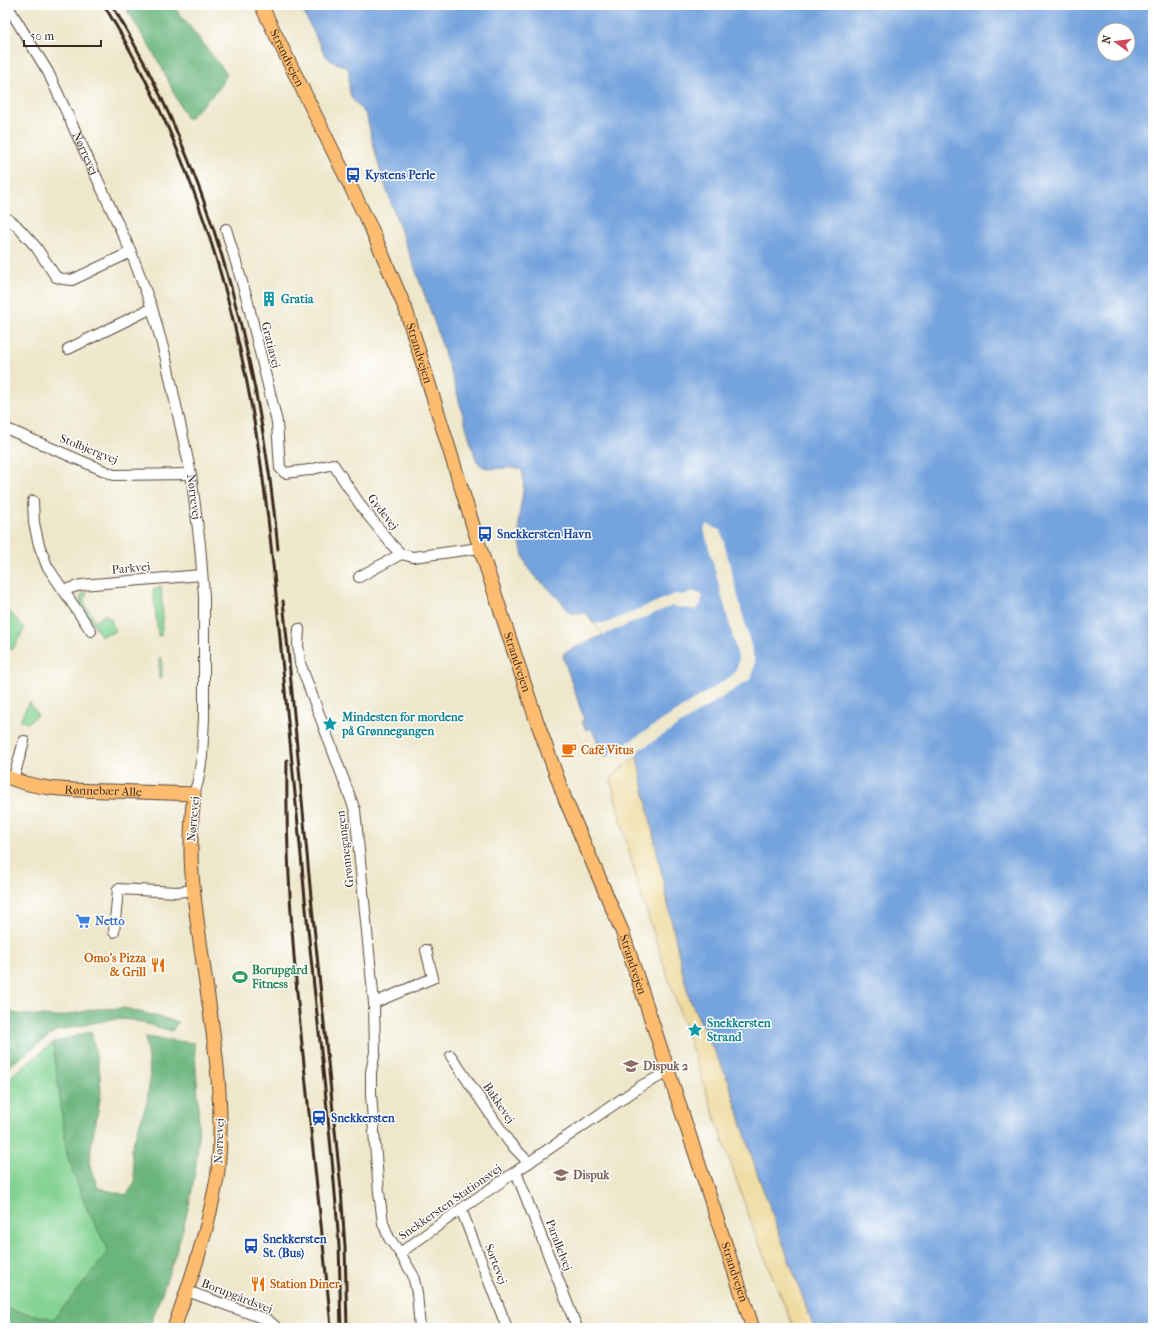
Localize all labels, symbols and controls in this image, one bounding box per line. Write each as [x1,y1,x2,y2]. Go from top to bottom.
scale bar [24,22,101,48]
north arrow [1096,22,1136,62]
street label: Strandvejen [267,27,307,89]
text: 50 m [30,29,54,43]
text: N [1099,33,1114,45]
street label: Nørrevej [70,130,101,177]
bus stop icon: Kystens Perle [344,166,362,184]
place label: Kystens Perle [365,168,435,183]
building icon: Gratia [260,290,278,308]
place label: Gratia [281,292,314,306]
street label: Gratiavej [259,320,283,370]
street label: Strandvejen [403,321,435,385]
street label: Stolbjergvej [58,431,120,467]
street label: Nørrevej [184,473,204,520]
street label: Gydevej [365,491,401,533]
bus stop icon: Snekkersten Havn [476,525,494,543]
place label: Snekkersten Havn [497,527,592,541]
street label: Parkvej [111,559,151,577]
street label: Strandvejen [501,630,534,694]
place label: Mindesten for mordene på Grønnegangen [341,710,464,739]
place icon: Mindesten for mordene på Grønnegangen [321,715,339,733]
cafe icon: Café Vitus [560,741,578,759]
place label: Café Vitus [581,743,634,757]
street label: Rønnebær Alle [64,782,142,799]
street label: Nørrevej [184,796,202,842]
street label: Grønnegangen [333,810,357,888]
supermarket icon: Netto [74,912,92,930]
place label: Netto [95,914,124,928]
street label: Strandvejen [617,933,649,996]
place label: Omo's Pizza & Grill [84,951,147,979]
restaurant icon: Omo's Pizza & Grill [149,956,167,974]
place label: Borupgård Fitness [251,963,308,991]
sports icon: Borupgård Fitness [231,968,249,986]
place label: Snekkersten Strand [707,1016,772,1044]
place icon: Snekkersten Strand [686,1021,704,1039]
school or university icon: Dispuk 2 [622,1057,640,1075]
place label: Dispuk 2 [643,1059,689,1074]
street label: Bakkevej [480,1080,518,1126]
station icon: Snekkersten [310,1109,328,1127]
place label: Snekkersten [331,1111,396,1125]
street label: Nørrevej [211,1118,227,1164]
street label: Snekkersten Stationsvej [396,1161,504,1243]
school or university icon: Dispuk [552,1166,570,1184]
place label: Dispuk [573,1168,610,1183]
street label: Parallelvej [543,1217,575,1273]
place label: Snekkersten St. (Bus) [263,1232,328,1260]
bus stop icon: Snekkersten St. (Bus) [242,1237,260,1255]
street label: Strandvejen [718,1240,751,1304]
street label: Sortevej [482,1242,510,1286]
restaurant icon: Station Diner [249,1275,267,1293]
street label: Borupgårdsvej [200,1276,274,1316]
place label: Station Diner [270,1277,341,1291]

